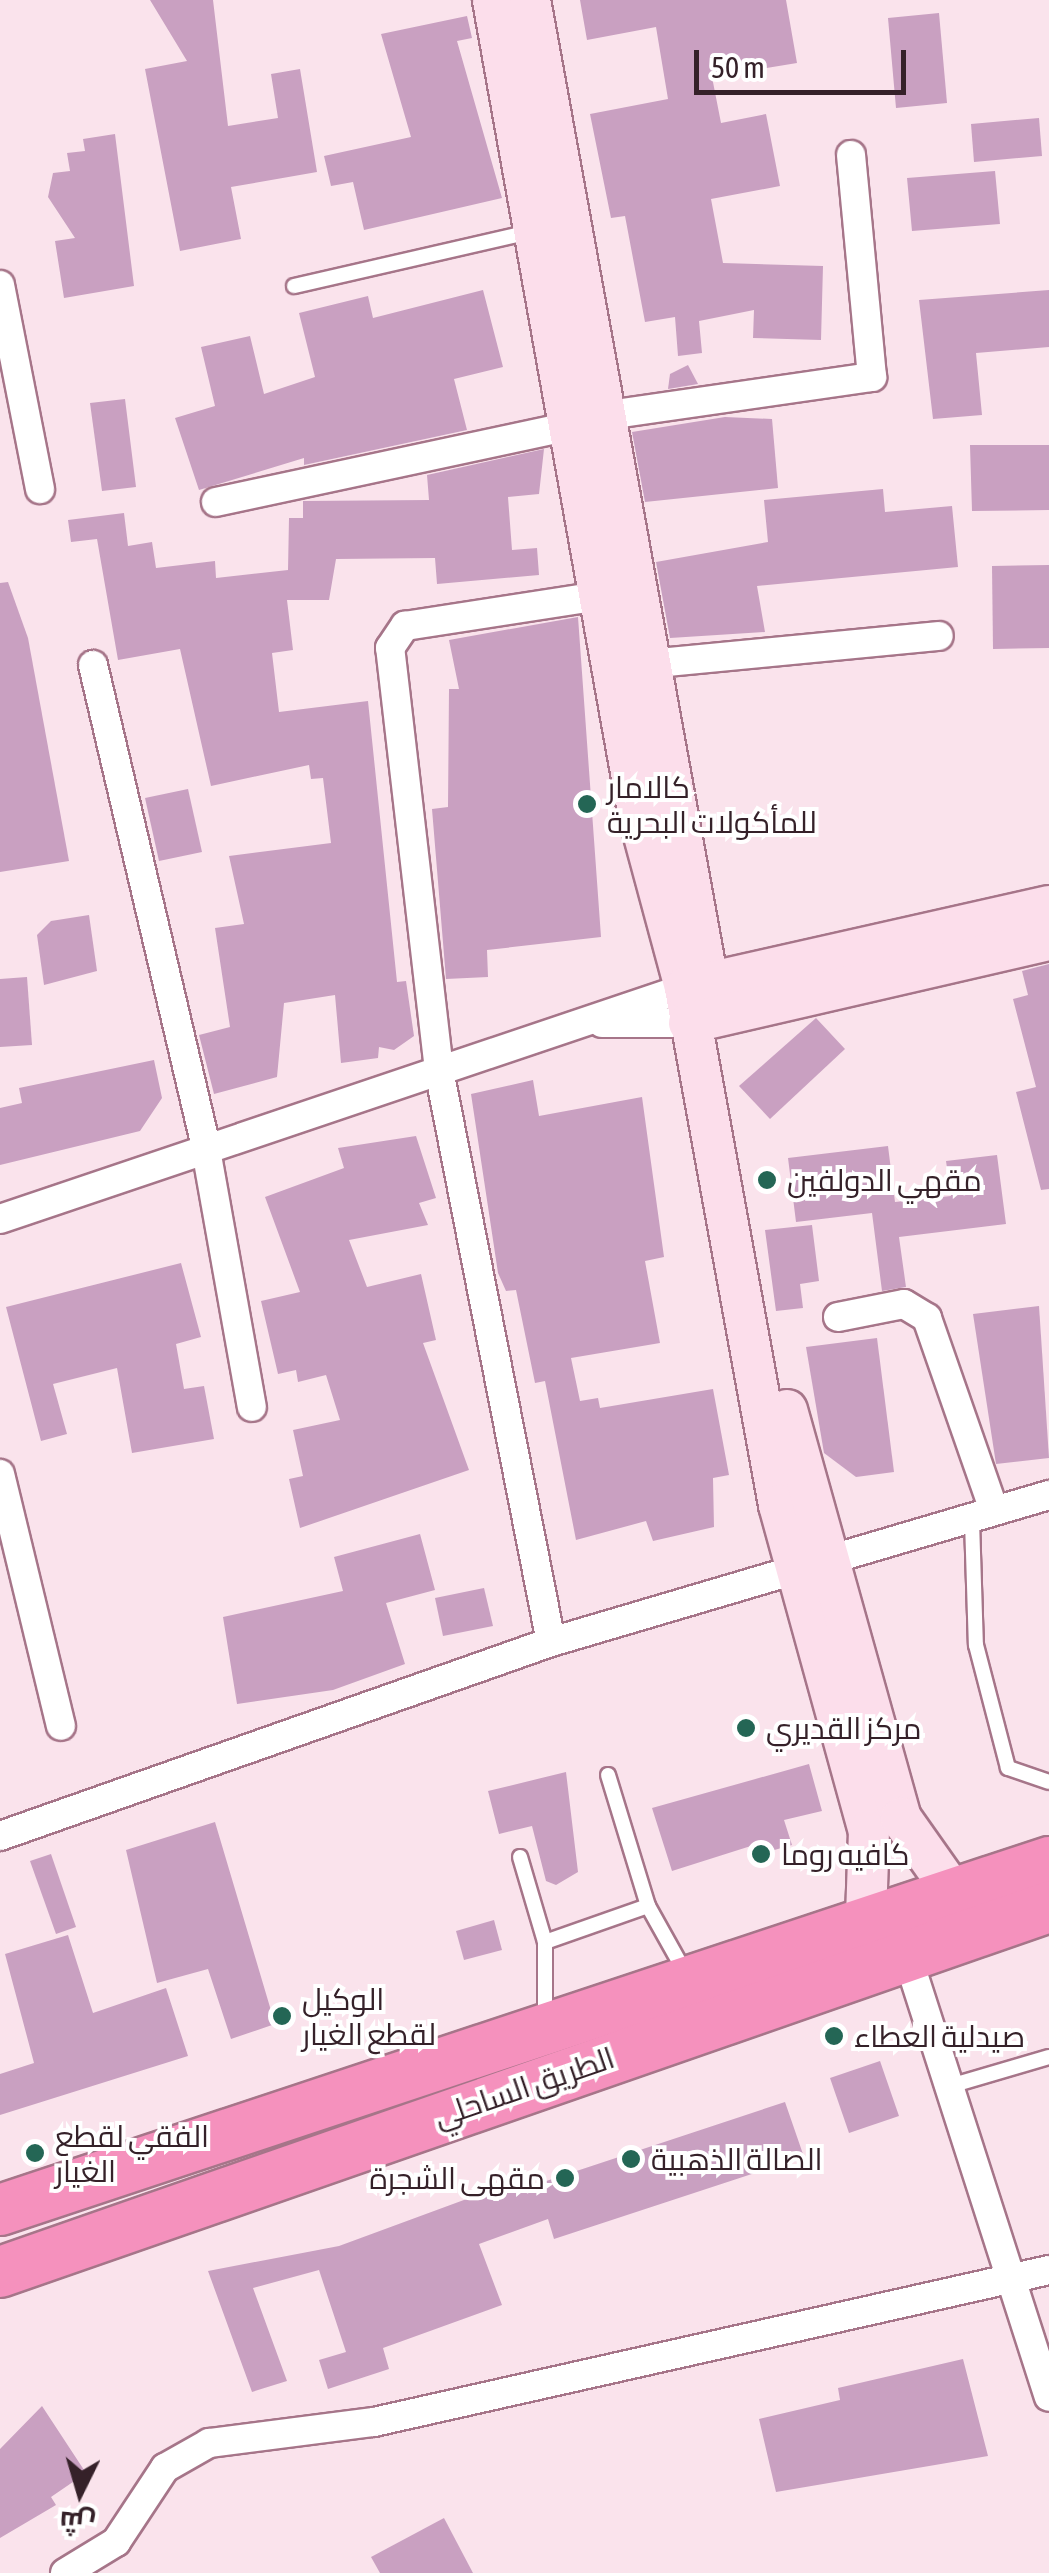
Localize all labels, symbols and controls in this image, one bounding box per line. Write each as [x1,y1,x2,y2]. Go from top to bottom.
scale bar [699,30,912,92]
text: 50 m [711,50,765,84]
place label: كالامار للمأكولات البحرية [607,769,817,840]
marker: كالامار للمأكولات البحرية [576,793,598,815]
place label: مقهي الدولفين [787,1162,982,1198]
marker: مقهي الدولفين [756,1169,778,1191]
place label: مركز القديري [766,1710,922,1746]
marker: مركز القديري [735,1717,757,1739]
place label: كافيه روما [781,1836,909,1872]
marker: كافيه روما [750,1843,772,1865]
place label: الوكيل لقطع الغيار [302,1981,436,2052]
marker: الوكيل لقطع الغيار [271,2005,293,2027]
place label: صيدلية العطاء [854,2018,1025,2054]
marker: صيدلية العطاء [823,2025,845,2047]
street label: الطريق الساحلي [429,2039,619,2135]
place label: الفقي لقطع الغيار [55,2118,209,2188]
place label: الصالة الذهبية [651,2141,823,2177]
marker: الفقي لقطع الغيار [24,2142,46,2164]
marker: الصالة الذهبية [620,2148,642,2170]
place label: مقهى الشجرة [369,2160,545,2196]
marker: مقهى الشجرة [554,2167,576,2189]
north arrow [30,2443,130,2543]
text: ش [58,2505,97,2540]

